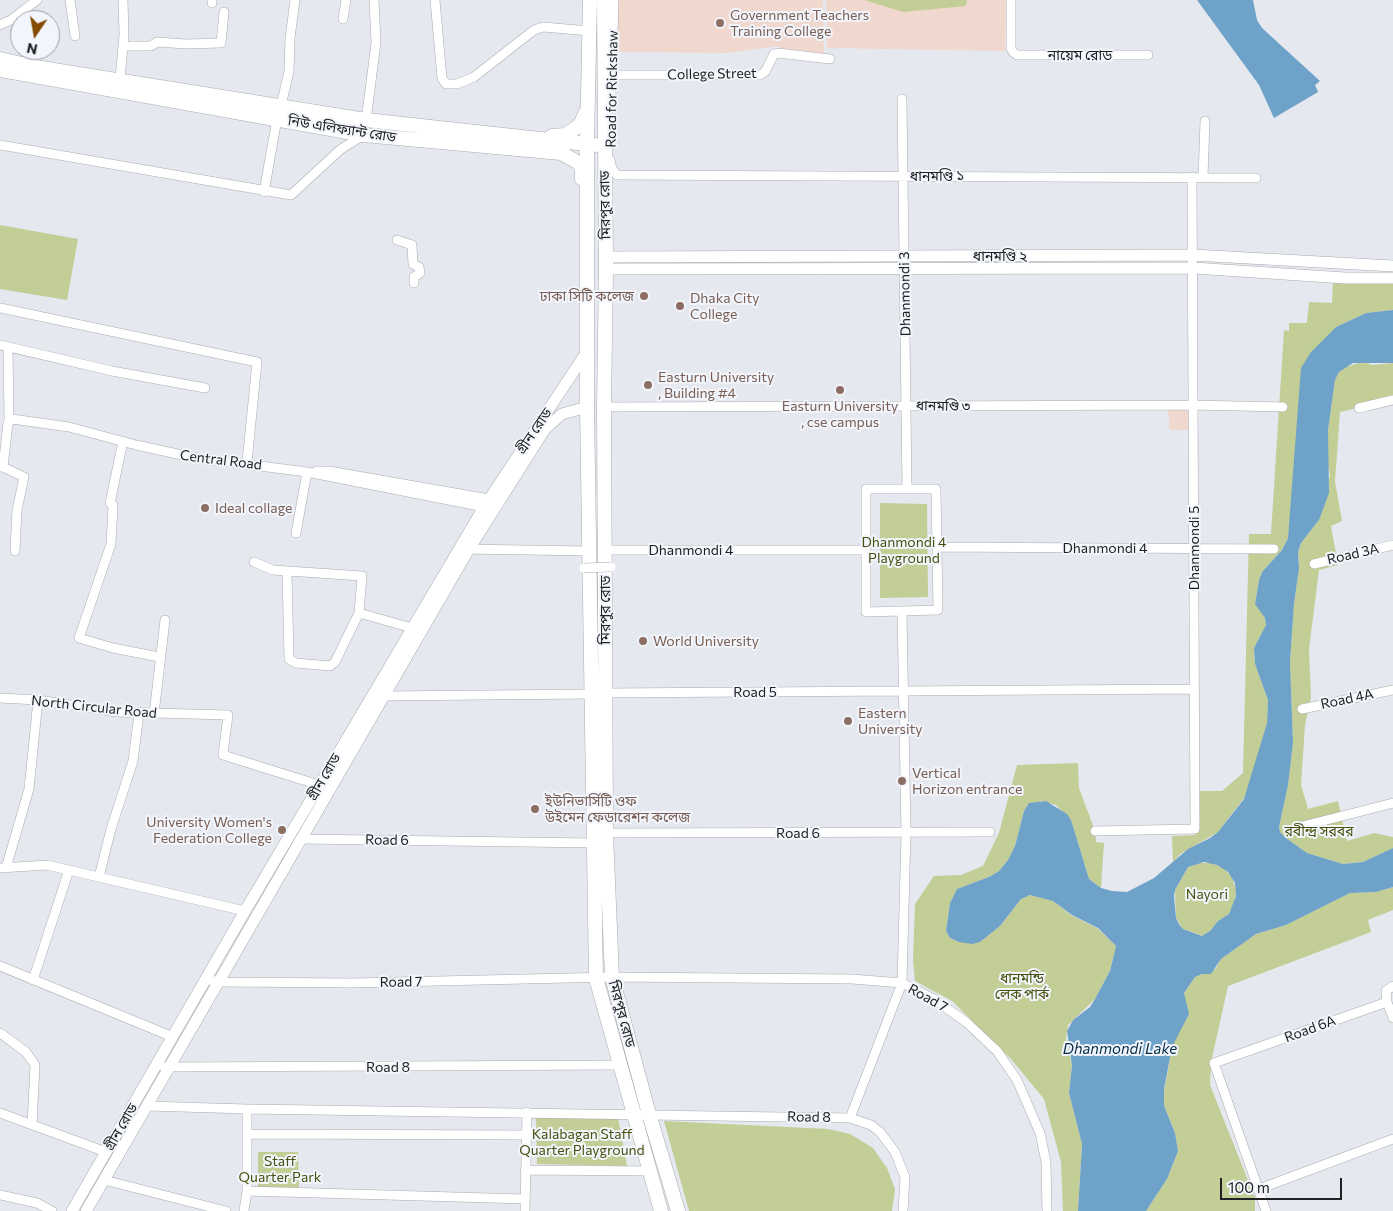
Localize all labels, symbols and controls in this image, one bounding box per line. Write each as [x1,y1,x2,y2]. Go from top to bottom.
place label: Government Teachers Training College [730,7,869,40]
north arrow [10,10,60,60]
marker: Government Teachers Training College [714,17,726,29]
street label: Road for Rickshaw [603,30,621,148]
text: N [25,40,39,59]
street label: নায়েম রোড [1048,47,1112,63]
street label: College Street [667,65,757,83]
street label: নিউ এলিফ্যান্ট রোড [287,112,397,146]
street label: ধানমণ্ডি ১ [910,168,964,184]
street label: মিরপুর রোড [596,170,614,240]
street label: ধানমণ্ডি ২ [973,248,1027,264]
street label: Dhanmondi 3 [896,252,914,336]
place label: ঢাকা সিটি কলেজ [540,288,634,304]
marker: ঢাকা সিটি কলেজ [638,290,650,302]
place label: Dhaka City College [690,290,759,322]
marker: Dhaka City College [674,300,686,312]
place label: Easturn University , Building #4 [658,369,774,402]
marker: Easturn University , Building #4 [642,379,654,391]
marker: Easturn University , cse campus [834,384,846,396]
street label: ধানমণ্ডি ৩ [916,397,970,415]
place label: Easturn University , cse campus [782,398,898,431]
street label: গ্রীন রোড [513,405,555,457]
street label: Central Road [179,447,263,473]
place label: Ideal collage [215,500,292,516]
marker: Ideal collage [199,502,211,514]
street label: Dhanmondi 5 [1186,506,1202,590]
park label: Dhanmondi 4 Playground [861,534,947,566]
street label: Dhanmondi 4 [1062,540,1148,556]
street label: Road 3A [1325,540,1381,568]
street label: Dhanmondi 4 [648,542,734,558]
street label: মিরপুর রোড [597,576,613,644]
place label: World University [653,633,759,649]
marker: World University [637,635,649,647]
street label: Road 5 [733,684,777,700]
street label: Road 4A [1319,685,1375,713]
street label: North Circular Road [30,692,158,722]
place label: Eastern University [858,705,922,738]
marker: Eastern University [842,715,854,727]
street label: গ্রীন রোড [304,750,344,804]
place label: Vertical Horizon entrance [912,765,1022,798]
marker: Vertical Horizon entrance [896,775,908,787]
place label: ইউনিভার্সিটি ওফ উইমেন ফেডারেশন কলেজ [545,793,690,826]
marker: ইউনিভার্সিটি ওফ উইমেন ফেডারেশন কলেজ [529,803,541,815]
place label: University Women's Federation College [146,814,272,846]
park label: রবীন্দ্র সরবর [1285,823,1353,839]
marker: University Women's Federation College [276,824,288,836]
street label: Road 6 [776,825,820,841]
street label: Road 6 [365,831,409,849]
park label: Nayori [1186,886,1228,902]
park label: ধানমন্ডি লেক পার্ক [995,970,1049,1002]
street label: Road 7 [379,973,423,991]
street label: মিরপুর রোড [605,979,639,1049]
street label: Road 7 [905,980,951,1016]
street label: Road 6A [1282,1012,1338,1046]
water label: Dhanmondi Lake [1063,1040,1177,1058]
street label: Road 8 [366,1059,410,1075]
street label: গ্রীন রোড [101,1100,141,1154]
street label: Road 8 [787,1108,831,1126]
park label: Kalabagan Staff Quarter Playground [519,1126,645,1158]
park label: Staff Quarter Park [239,1153,321,1186]
scale bar [1223,1168,1346,1200]
text: 100 m [1228,1178,1270,1196]

